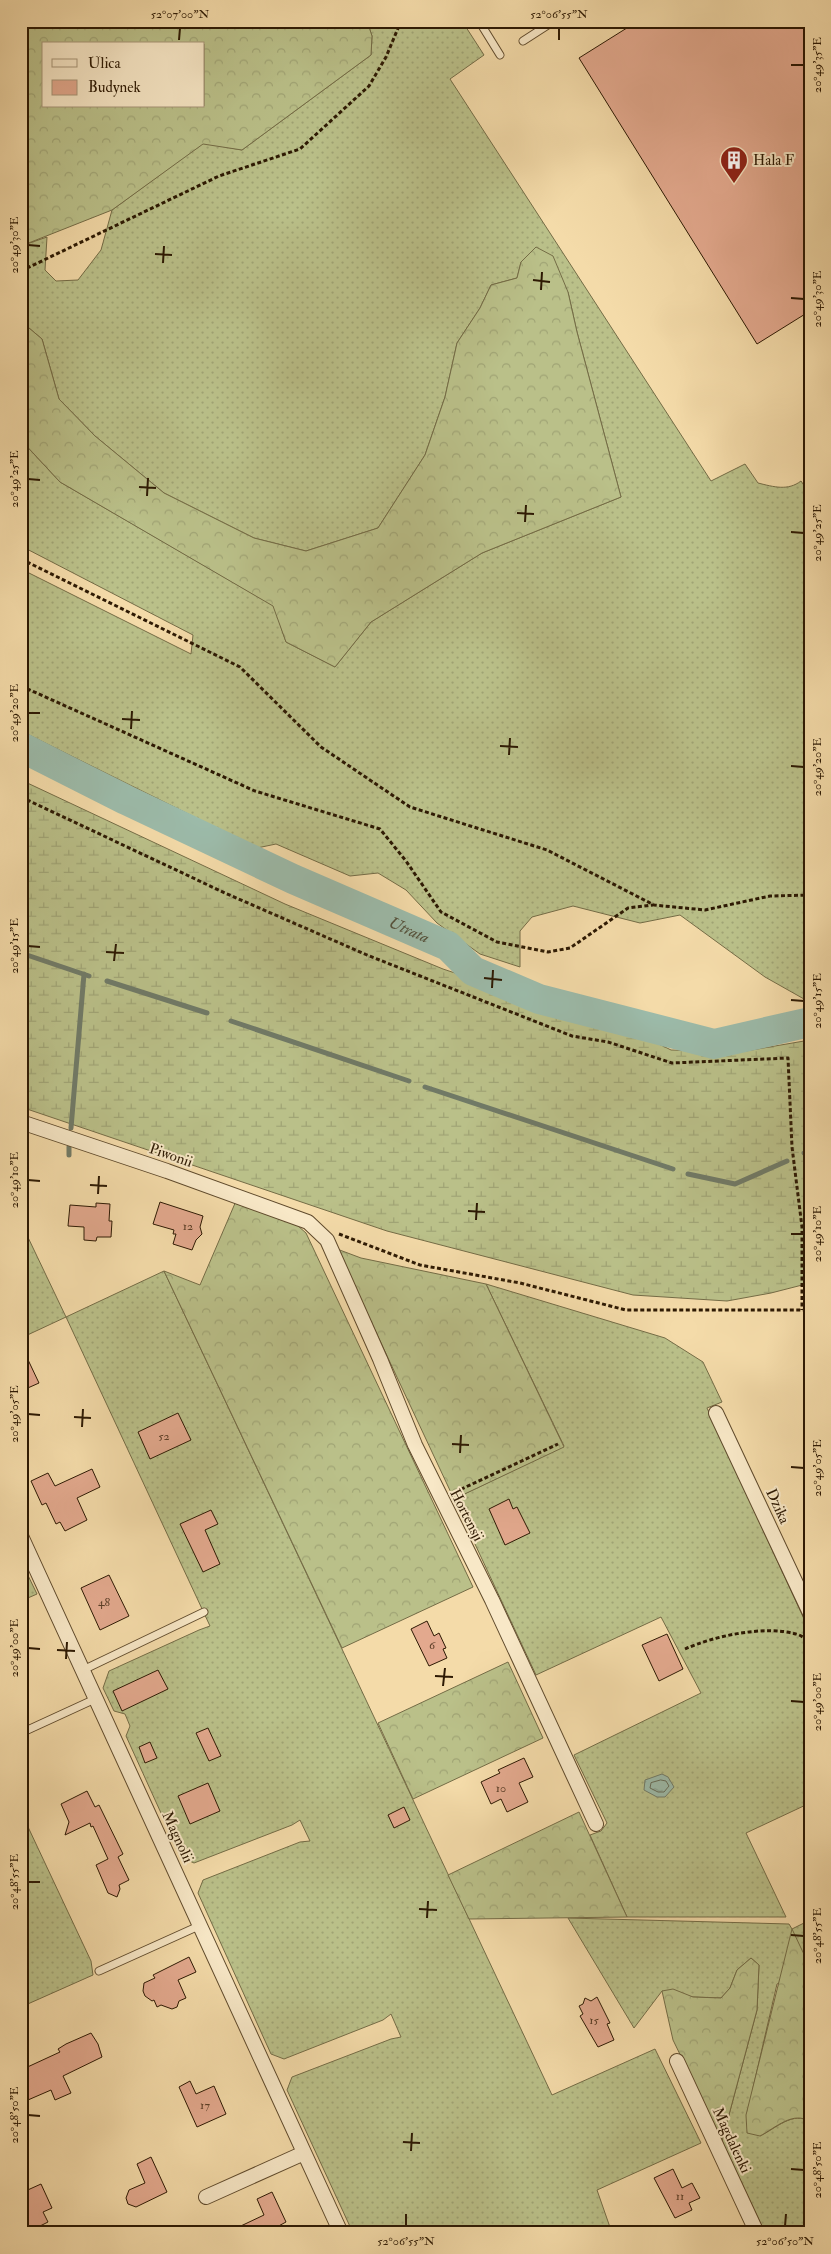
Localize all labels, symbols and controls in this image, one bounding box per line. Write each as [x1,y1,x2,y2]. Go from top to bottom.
text: 52°07'00"N [151,7,210,22]
text: 52°06'55"N [530,7,588,22]
text: 20°49'35"E [810,37,825,93]
legend [42,42,205,108]
text: Ulica [88,54,121,73]
text: Budynek [88,78,141,97]
building icon: Hala F [719,145,749,184]
place label: Hala F [753,151,795,170]
text: 20°49'30"E [7,216,22,273]
text: 20°49'30"E [810,270,825,327]
text: 20°49'25"E [7,450,22,508]
text: 20°49'25"E [810,504,825,562]
text: 20°49'20"E [7,684,22,742]
text: 20°49'20"E [810,738,825,796]
water label: Utrata [385,913,432,948]
text: 20°49'15"E [7,918,22,974]
text: 20°49'15"E [810,973,825,1029]
street label: Piwonii [147,1139,195,1172]
text: 20°49'10"E [7,1151,22,1208]
text: 20°49'10"E [810,1205,825,1262]
house number: 12 [183,1219,193,1234]
text: 20°49'05"E [7,1385,22,1443]
house number: 52 [158,1429,170,1444]
text: 20°49'05"E [810,1439,825,1497]
street label: Hortensji [445,1486,488,1545]
street label: Dzika [761,1486,794,1528]
house number: 48 [98,1595,110,1610]
text: 20°49'00"E [7,1618,22,1677]
house number: 6 [429,1638,436,1653]
text: 20°49'00"E [810,1672,825,1731]
house number: 10 [496,1781,506,1796]
street label: Magnolii [157,1808,198,1866]
text: 20°48'55"E [7,1854,22,1910]
text: 20°48'55"E [810,1908,825,1964]
house number: 15 [589,2013,599,2028]
text: 20°48'50"E [7,2086,22,2143]
house number: 17 [200,2098,210,2113]
street label: Magdalenki [708,2104,755,2176]
text: 20°48'50"E [810,2141,825,2198]
house number: 11 [676,2189,684,2204]
text: 52°06'55"N [377,2234,435,2249]
text: 52°06'50"N [756,2234,814,2249]

